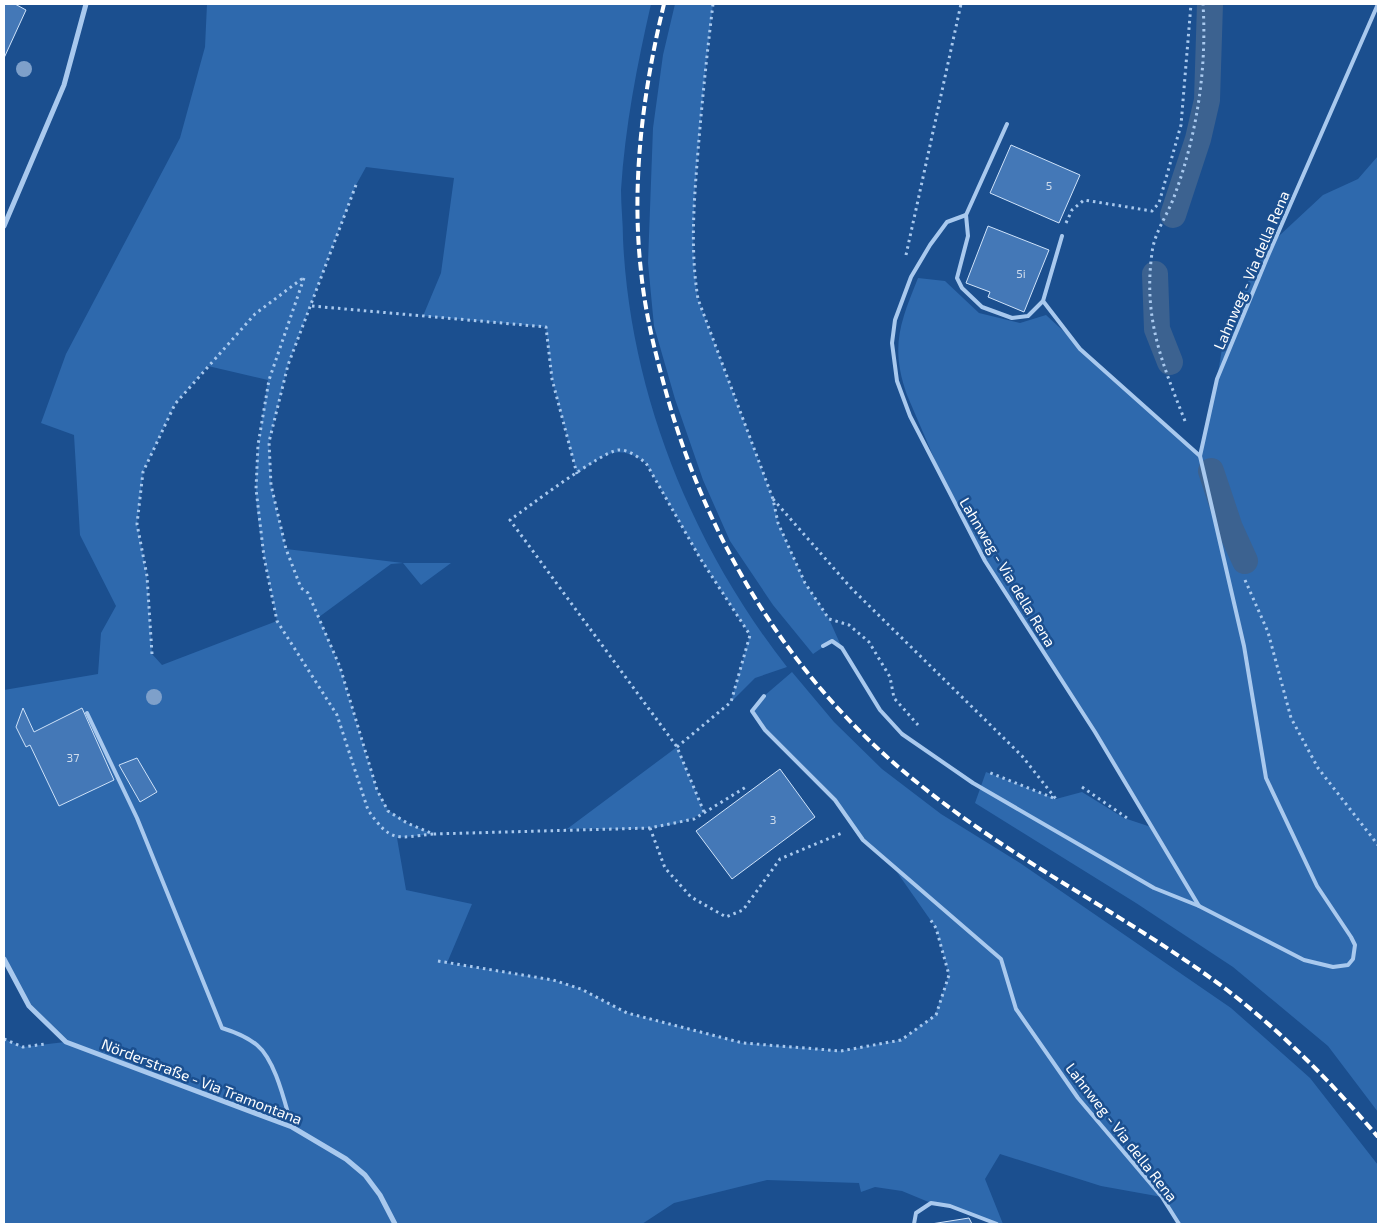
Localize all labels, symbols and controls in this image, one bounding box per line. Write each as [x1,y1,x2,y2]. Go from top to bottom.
house number: 5 [1046,178,1052,192]
street label: Lahnweg - Via della Rena [1209,188,1293,352]
house number: 5i [1016,266,1026,280]
street label: Lahnweg - Via della Rena [956,494,1060,650]
house number: 37 [67,750,79,764]
house number: 3 [770,812,776,826]
street label: Nörderstraße - Via Tramontana [99,1034,305,1128]
street label: Lahnweg - Via della Rena [1062,1059,1182,1205]

